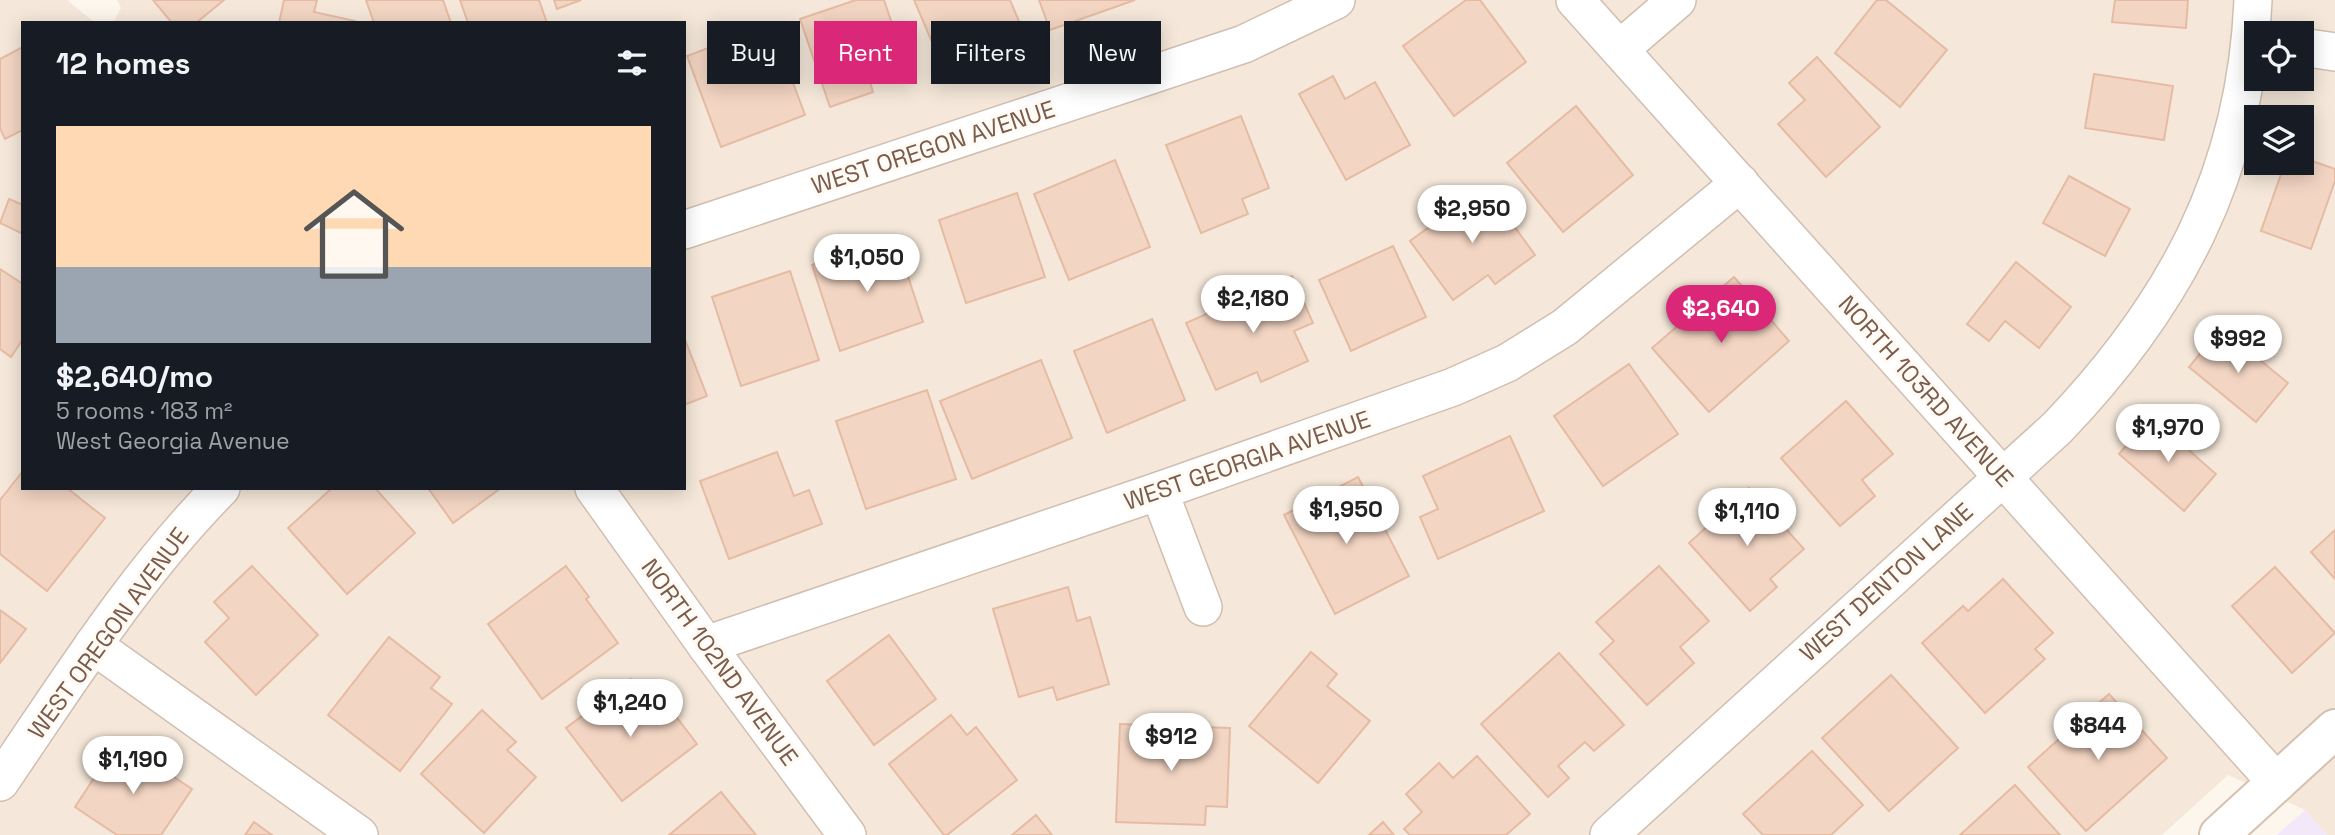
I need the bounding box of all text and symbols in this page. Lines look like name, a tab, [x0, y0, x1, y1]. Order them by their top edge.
chip: Buy	[707, 21, 800, 84]
chip: Rent	[814, 21, 917, 84]
chip: Filters	[931, 21, 1050, 84]
chip: New	[1064, 21, 1161, 84]
map controls	[2244, 21, 2314, 175]
button: locate	[2244, 21, 2314, 91]
text: 12 homes	[56, 44, 191, 83]
icon: filters	[613, 44, 651, 82]
street label: WEST OREGON AVENUE	[807, 93, 1059, 201]
button: layers	[2244, 105, 2314, 175]
icon: home	[291, 171, 417, 297]
pin: $2,950	[1415, 186, 1529, 245]
text: $2,950	[1433, 193, 1511, 223]
pin: $1,050	[810, 234, 924, 294]
text: $1,050	[830, 242, 904, 272]
pin: $2,180	[1196, 276, 1310, 335]
text: $2,180	[1217, 283, 1289, 313]
pin: $2,640	[1664, 286, 1778, 345]
street label: NORTH 103RD AVENUE	[1832, 289, 2020, 493]
text: $2,640	[1682, 293, 1760, 323]
pin: $992	[2197, 316, 2279, 375]
text: $992	[2210, 323, 2266, 353]
text: $2,640/mo	[56, 357, 213, 396]
text: 5 rooms · 183 m²	[56, 396, 232, 426]
street label: WEST GEORGIA AVENUE	[1120, 403, 1374, 517]
pin: $1,970	[2111, 405, 2225, 464]
text: $1,970	[2132, 412, 2204, 442]
text: West Georgia Avenue	[56, 426, 290, 456]
pin: $1,950	[1289, 486, 1403, 546]
pin: $1,110	[1690, 489, 1804, 548]
text: $1,950	[1309, 494, 1383, 524]
text: $1,110	[1714, 496, 1780, 526]
street label: WEST DENTON LANE	[1793, 496, 1979, 668]
street label: WEST OREGON AVENUE	[21, 521, 195, 745]
street label: NORTH 102ND AVENUE	[635, 553, 805, 771]
pin: $1,240	[573, 680, 687, 739]
text: $1,240	[593, 687, 667, 717]
pin: $844	[2057, 702, 2139, 762]
text: $844	[2070, 710, 2127, 740]
pin: $912	[1130, 714, 1212, 773]
text: $912	[1145, 721, 1197, 751]
pin: $1,190	[76, 736, 190, 796]
text: $1,190	[98, 744, 168, 774]

